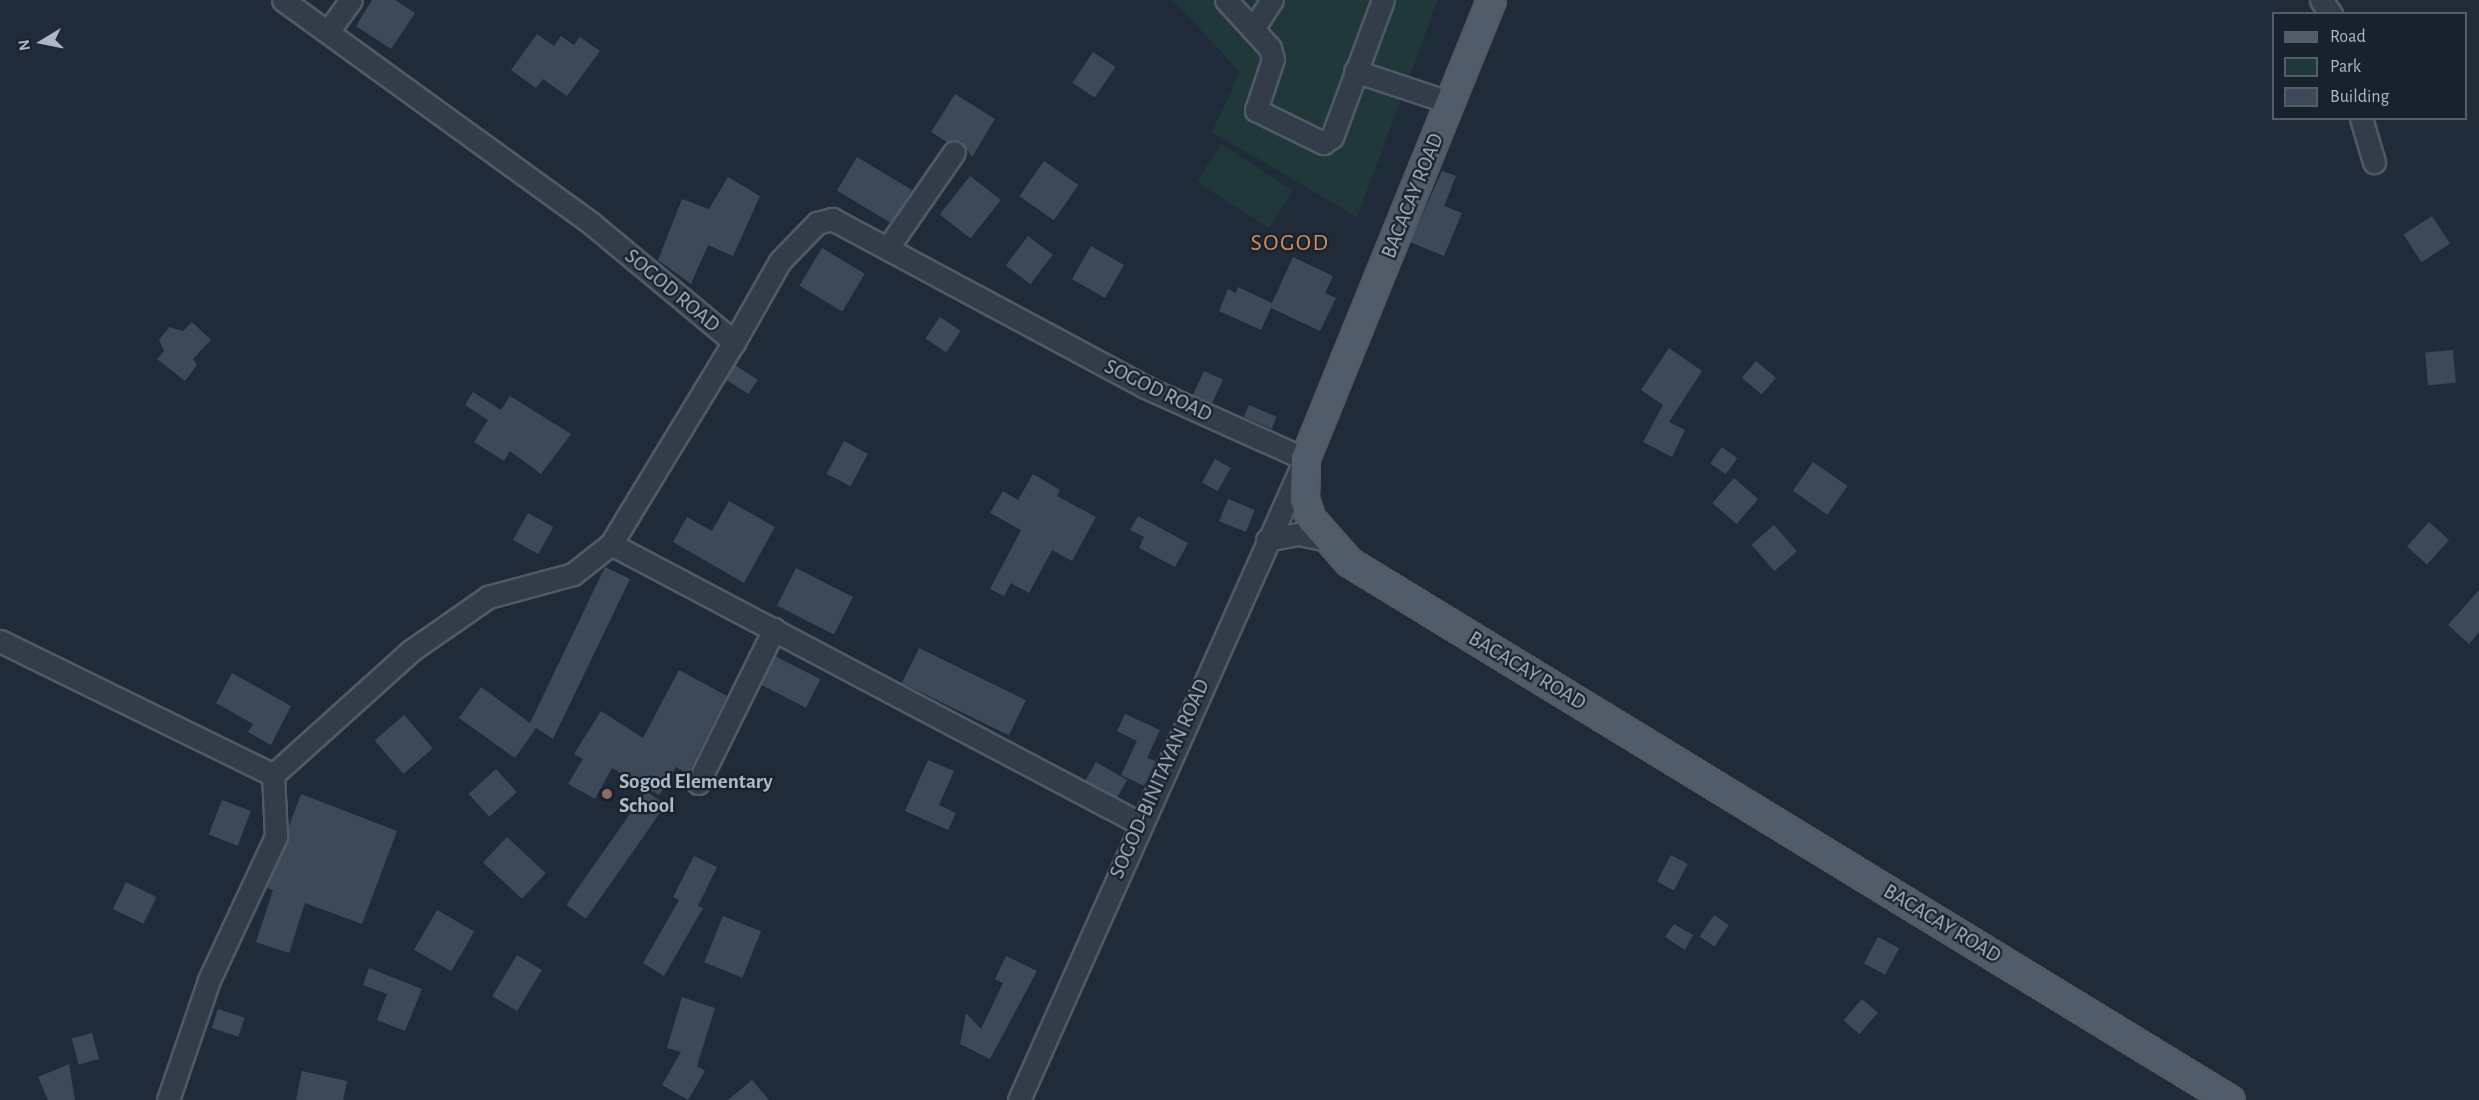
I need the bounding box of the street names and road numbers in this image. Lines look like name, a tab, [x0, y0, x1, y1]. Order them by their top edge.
street label: BACACAY ROAD	[1376, 130, 1450, 262]
street label: SOGOD ROAD	[619, 244, 725, 338]
street label: SOGOD ROAD	[1100, 354, 1216, 428]
street label: BACACAY ROAD	[1464, 626, 1590, 716]
street label: SOGOD-BINITAYAN ROAD	[1105, 675, 1215, 883]
street label: BACACAY ROAD	[1879, 879, 2005, 969]

